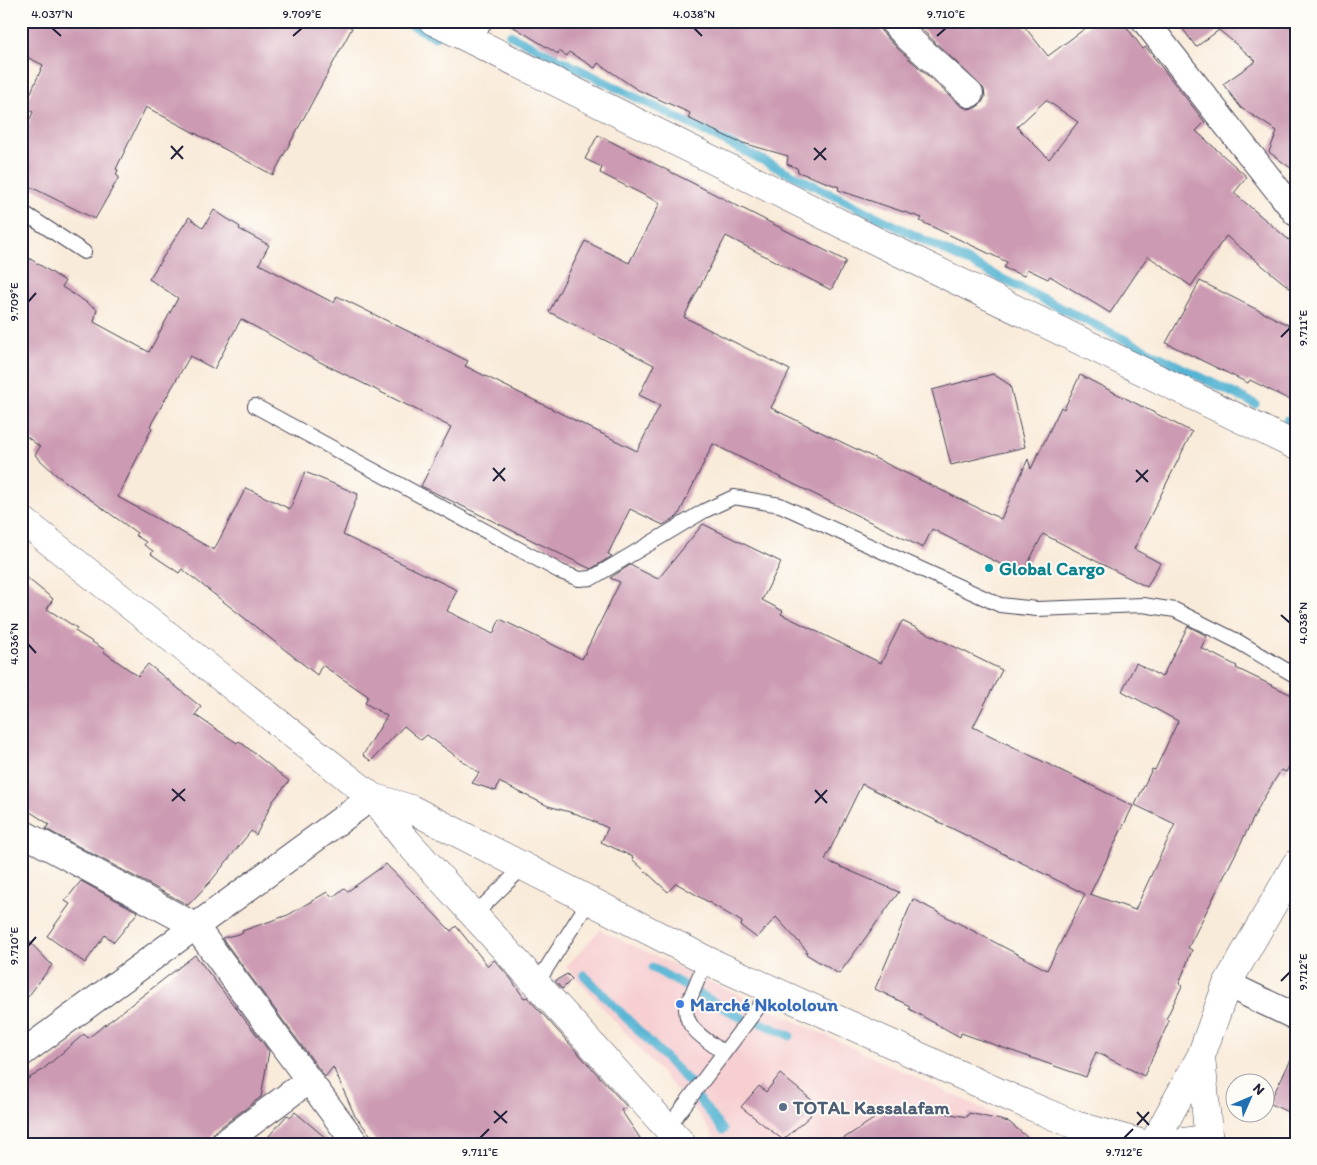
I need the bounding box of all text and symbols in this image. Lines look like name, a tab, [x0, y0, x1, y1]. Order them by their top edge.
text: 4.037°N	[31, 7, 73, 21]
text: 9.709°E	[282, 7, 322, 21]
text: 4.038°N	[673, 7, 715, 21]
text: 9.710°E	[927, 7, 966, 21]
text: 9.709°E	[7, 282, 21, 322]
text: 9.711°E	[1296, 309, 1310, 346]
place label: Global Cargo	[999, 557, 1105, 580]
marker: Global Cargo	[983, 562, 995, 574]
text: 4.038°N	[1296, 602, 1310, 644]
text: 4.036°N	[7, 623, 21, 665]
text: 9.710°E	[7, 926, 21, 965]
text: 9.712°E	[1296, 953, 1310, 991]
place label: Marché Nkololoun	[690, 993, 838, 1016]
marker: Marché Nkololoun	[674, 998, 686, 1010]
north arrow	[1224, 1072, 1274, 1122]
text: N	[1249, 1080, 1268, 1099]
place label: TOTAL Kassalafam	[792, 1096, 950, 1119]
marker: TOTAL Kassalafam	[777, 1101, 789, 1113]
text: 9.711°E	[462, 1145, 499, 1159]
text: 9.712°E	[1105, 1145, 1143, 1159]

